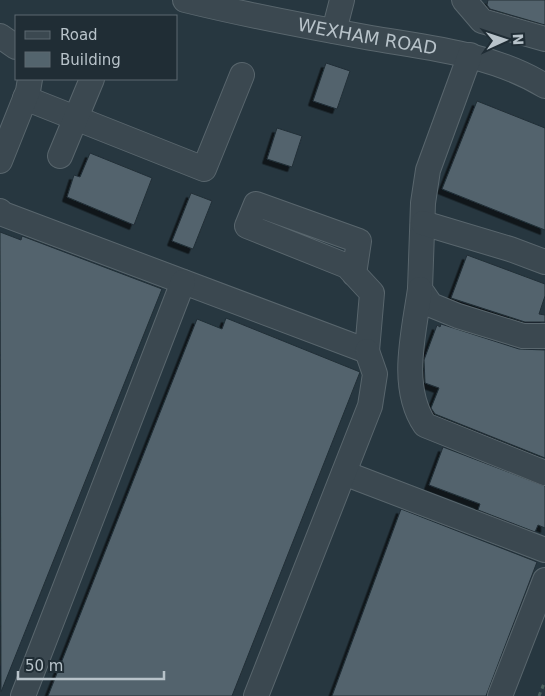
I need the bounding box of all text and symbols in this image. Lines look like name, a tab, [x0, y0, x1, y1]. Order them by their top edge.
street label: WEXHAM ROAD	[296, 14, 439, 59]
legend	[15, 15, 178, 80]
north arrow	[480, 15, 530, 65]
text: Road	[60, 26, 98, 44]
text: N	[510, 33, 526, 46]
text: Building	[60, 51, 121, 69]
scale bar	[18, 648, 164, 680]
text: 50 m	[25, 657, 63, 675]

